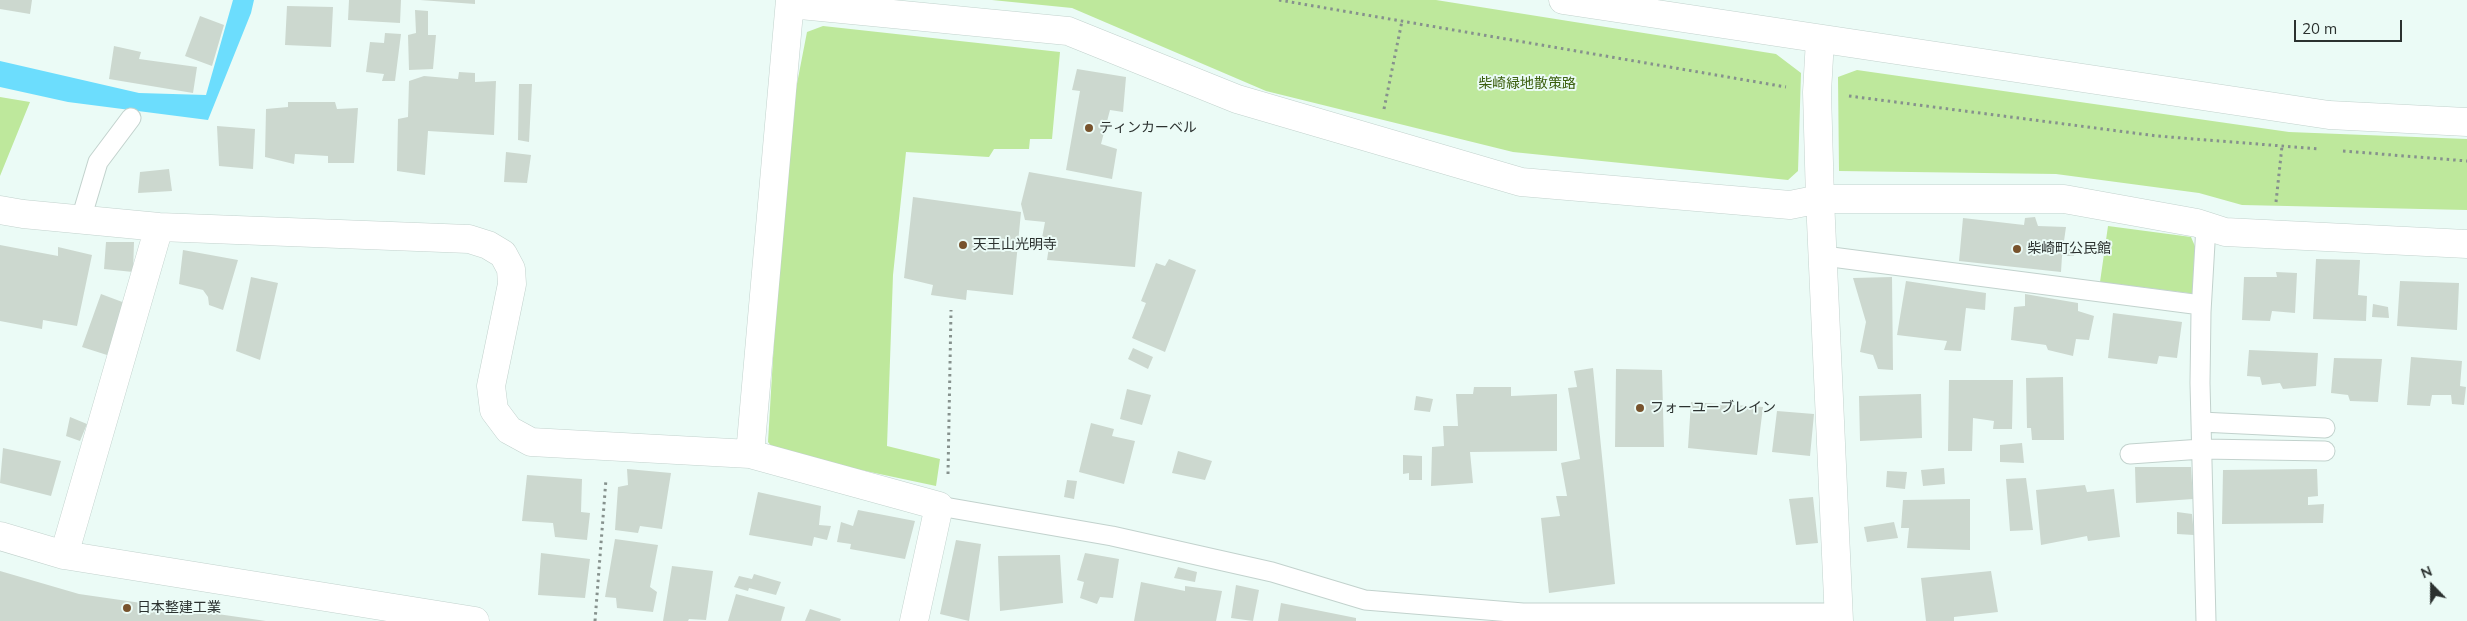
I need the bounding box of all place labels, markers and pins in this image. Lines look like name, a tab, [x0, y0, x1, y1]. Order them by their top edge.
place label: ティンカーベル	[1099, 120, 1197, 136]
marker: ティンカーベル	[1083, 122, 1095, 134]
place label: 天王山光明寺	[973, 237, 1057, 253]
marker: 天王山光明寺	[957, 239, 969, 251]
place label: 柴崎町公民館	[2027, 241, 2111, 257]
marker: 柴崎町公民館	[2011, 243, 2023, 255]
place label: フォーユーブレイン	[1650, 400, 1776, 416]
marker: フォーユーブレイン	[1634, 402, 1646, 414]
place label: 日本整建工業	[137, 600, 221, 616]
marker: 日本整建工業	[121, 602, 133, 614]

